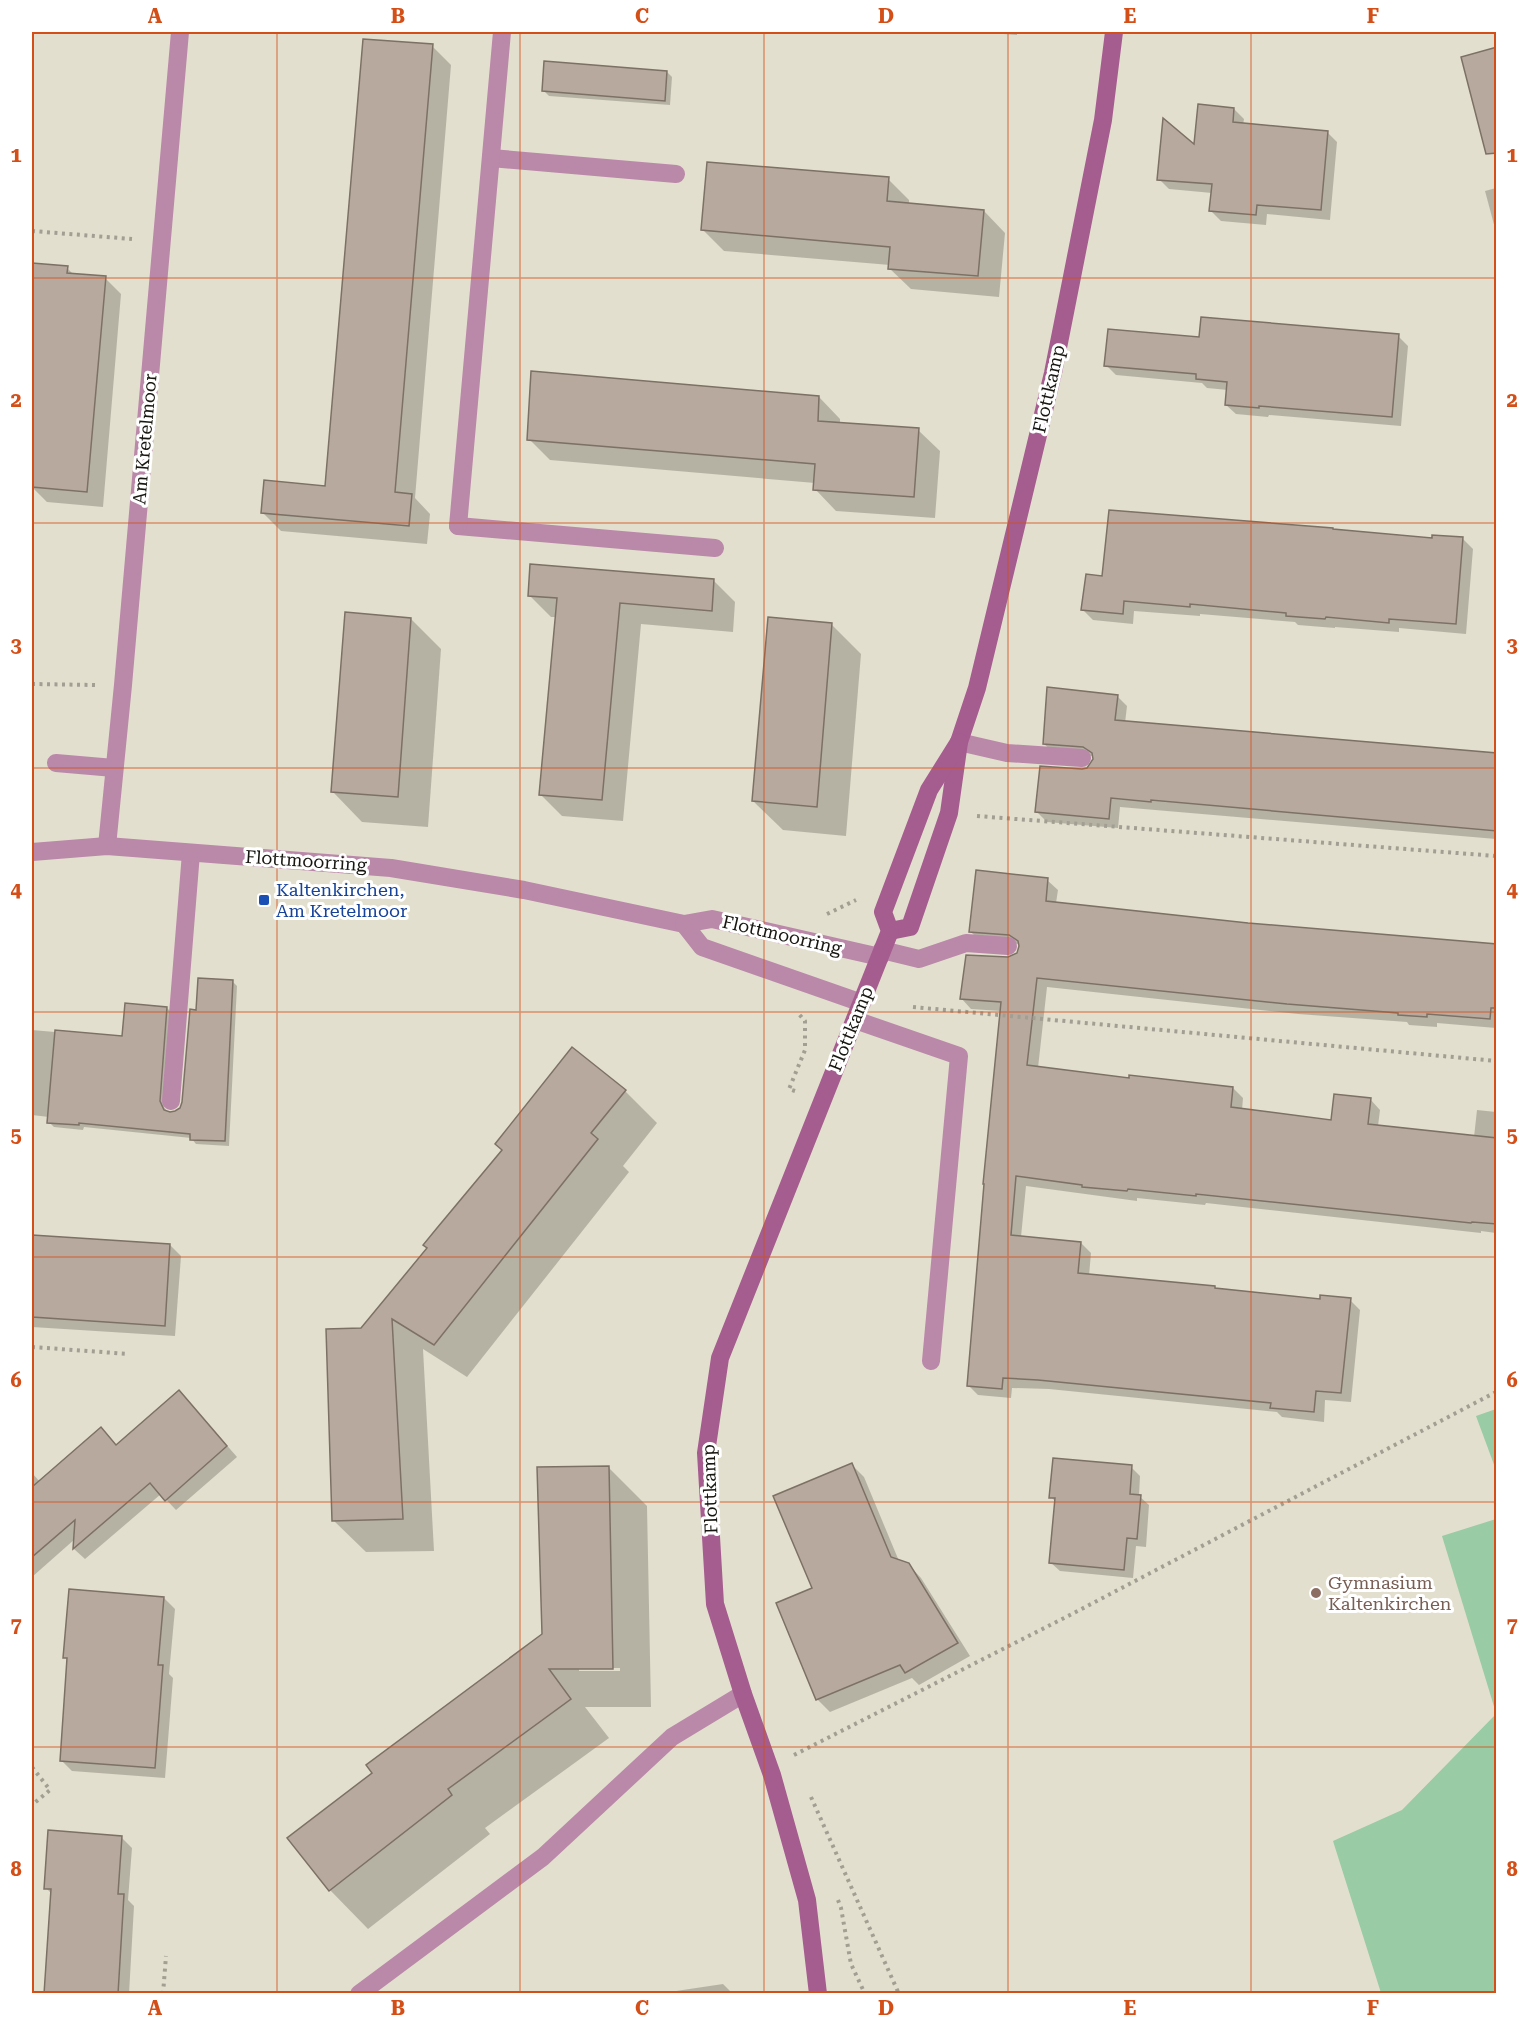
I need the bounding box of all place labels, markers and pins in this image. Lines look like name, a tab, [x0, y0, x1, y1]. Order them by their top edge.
place label: Kaltenkirchen, Am Kretelmoor	[276, 879, 407, 921]
marker: Kaltenkirchen, Am Kretelmoor	[257, 893, 271, 907]
place label: Gymnasium Kaltenkirchen	[1328, 1572, 1452, 1614]
marker: Gymnasium Kaltenkirchen	[1309, 1586, 1323, 1600]

